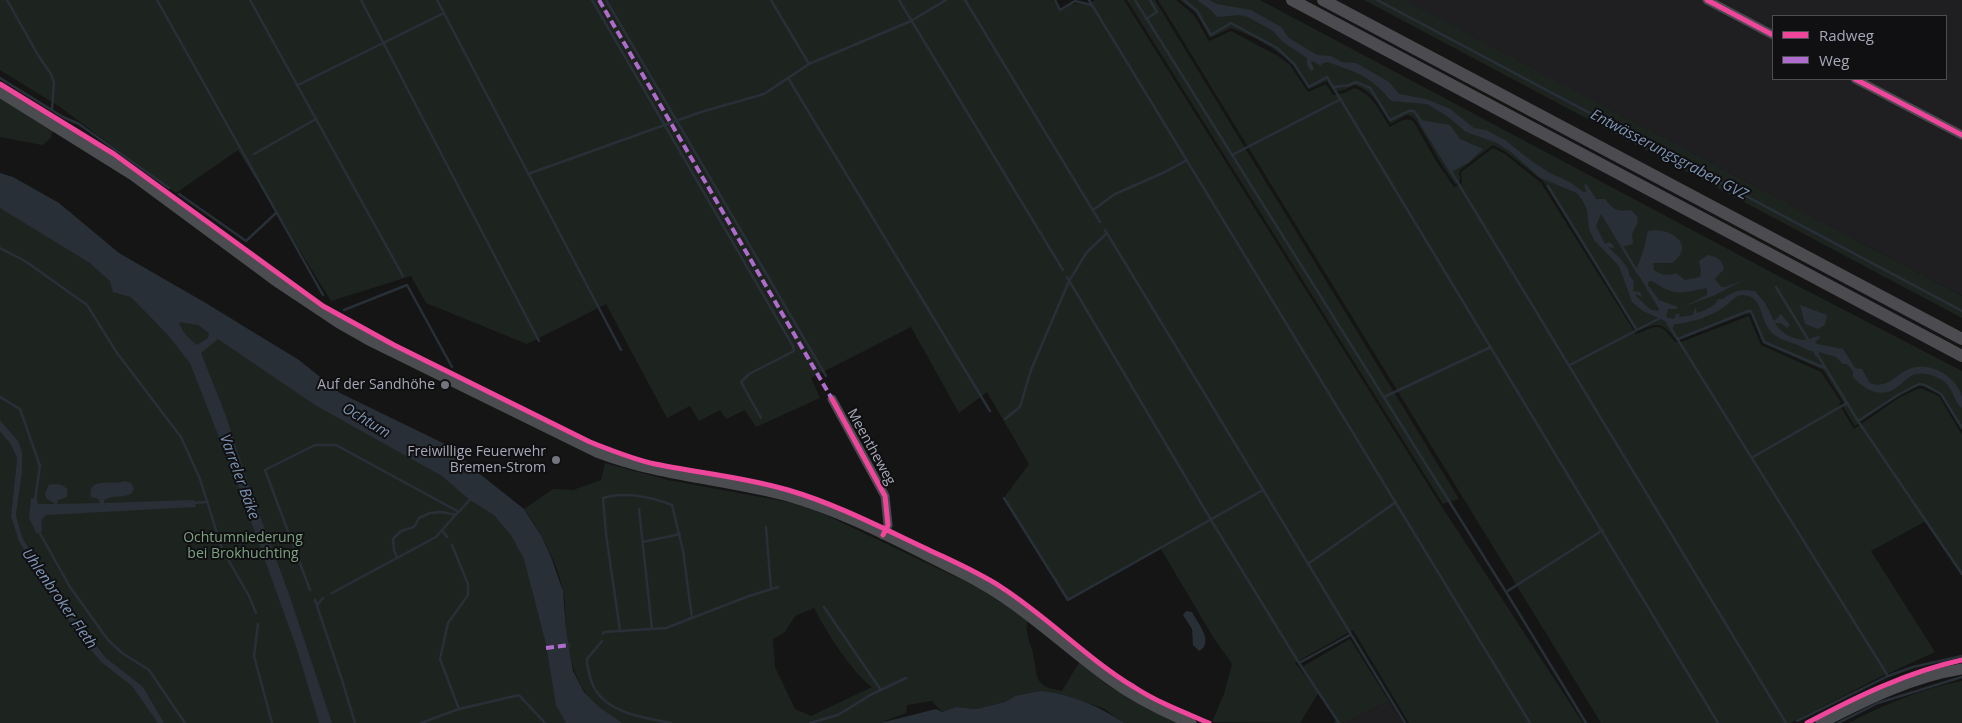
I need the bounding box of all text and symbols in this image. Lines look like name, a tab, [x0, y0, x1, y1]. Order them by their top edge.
legend	[1772, 15, 1947, 80]
text: Radweg	[1819, 25, 1874, 45]
text: Weg	[1819, 50, 1849, 70]
water label: Entwässerungsgraben GVZ	[1587, 106, 1751, 204]
place label: Auf der Sandhöhe	[317, 377, 435, 393]
marker: Auf der Sandhöhe	[439, 379, 451, 391]
water label: Ochtum	[339, 400, 393, 442]
street label: Meentheweg	[843, 406, 899, 488]
water label: Varreler Bäke	[215, 432, 263, 522]
place label: Freiwillige Feuerwehr Bremen-Strom	[407, 444, 546, 477]
marker: Freiwillige Feuerwehr Bremen-Strom	[550, 454, 562, 466]
park label: Ochtumniederung bei Brokhuchting	[183, 530, 303, 562]
water label: Uhlenbroker Fleth	[18, 545, 100, 653]

